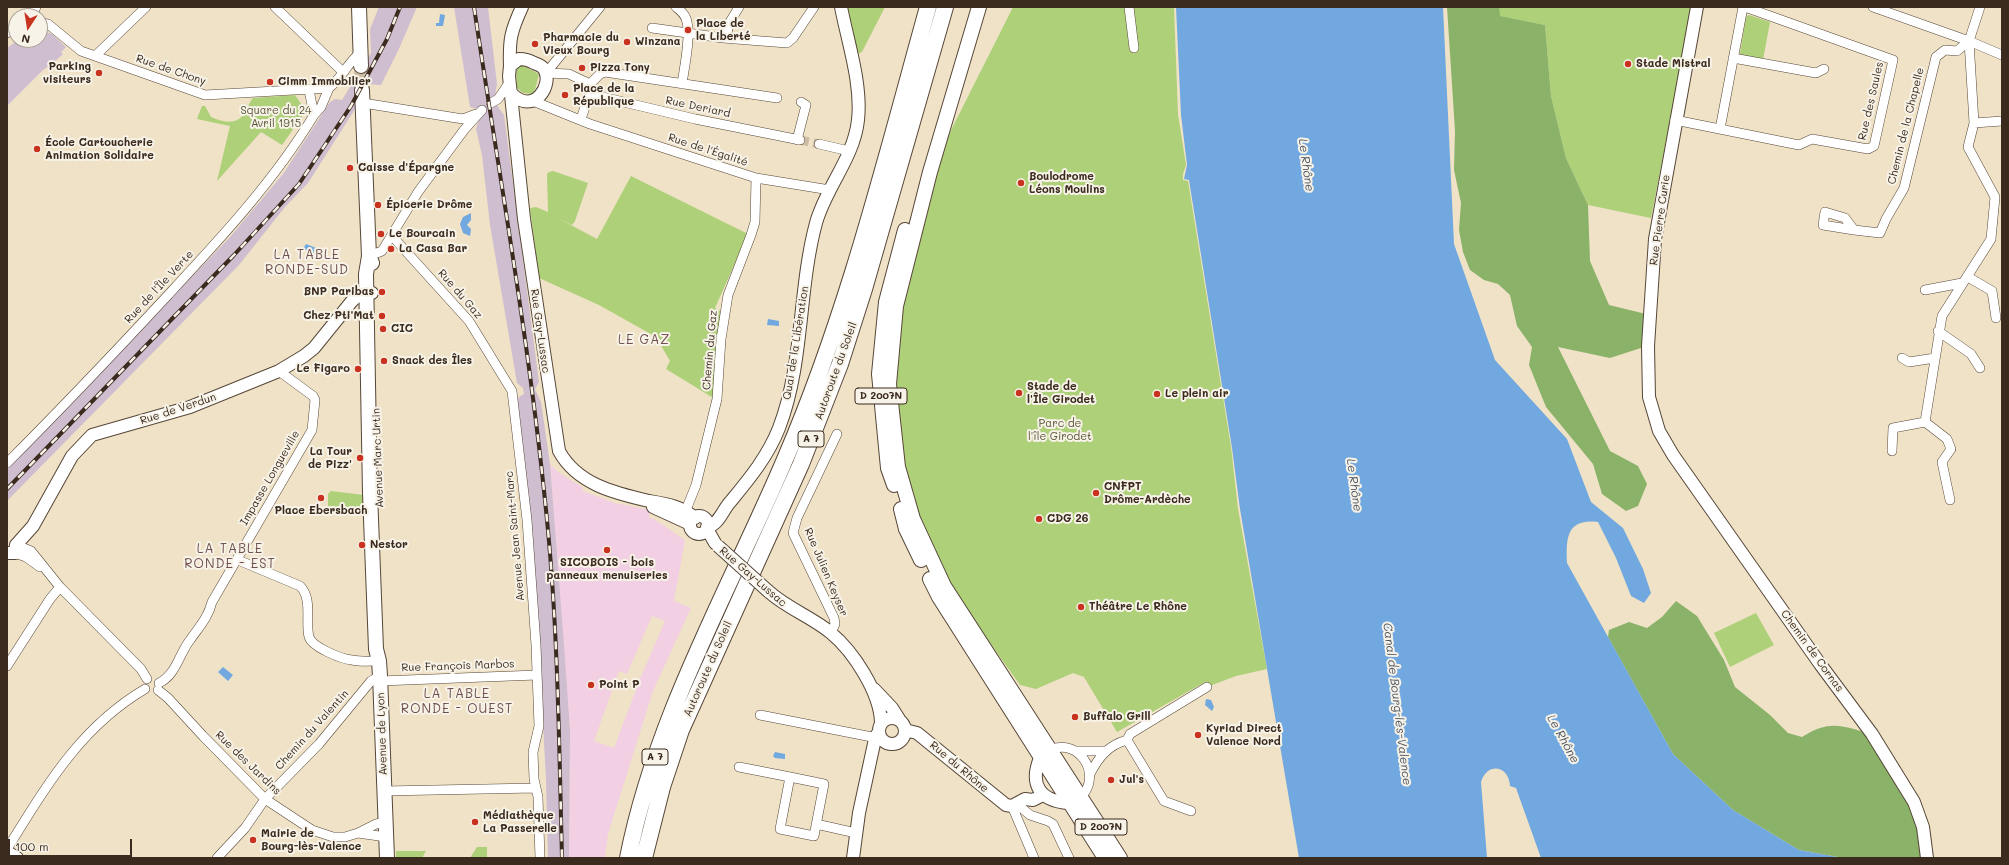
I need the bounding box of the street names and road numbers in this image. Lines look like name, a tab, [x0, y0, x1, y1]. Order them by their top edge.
street label: Rue de Chony	[134, 52, 208, 88]
street label: Rue des Saules	[1856, 61, 1886, 141]
street label: Chemin de la Chapelle	[1885, 66, 1927, 186]
street label: Rue Deriard	[664, 94, 732, 120]
street label: Rue de l'Égalité	[666, 131, 750, 169]
street label: Rue Pierre Curie	[1647, 174, 1673, 266]
street label: Rue de l'Île Verte	[122, 248, 196, 326]
street label: Rue du Gaz	[435, 267, 485, 321]
street label: Quai de la Libération	[780, 285, 812, 401]
street label: Rue Gay-Lussac	[528, 288, 552, 374]
street label: Chemin du Gaz	[700, 309, 720, 391]
street label: Autoroute du Soleil	[812, 320, 860, 422]
road number: D 2007N	[855, 388, 907, 404]
street label: Rue de Verdun	[138, 390, 218, 428]
street label: Avenue Marc Urtin	[370, 408, 386, 508]
street label: Impasse Longueville	[237, 428, 303, 528]
road number: A 7	[798, 431, 824, 447]
street label: Avenue Jean Saint-Marc	[503, 470, 527, 602]
street label: Rue Julien Keyser	[801, 526, 851, 618]
street label: Rue Gay-Lussac	[717, 544, 789, 610]
street label: Chemin de Cornas	[1778, 607, 1846, 695]
street label: Autoroute du Soleil	[681, 619, 735, 719]
street label: Rue François Marbos	[401, 657, 515, 675]
street label: Chemin du Valentin	[273, 687, 351, 773]
street label: Avenue de Lyon	[374, 692, 390, 776]
street label: Rue des Jardins	[212, 728, 284, 798]
street label: Rue du Rhône	[927, 739, 991, 795]
road number: A 7	[642, 749, 668, 765]
road number: D 2007N	[1075, 819, 1127, 835]

